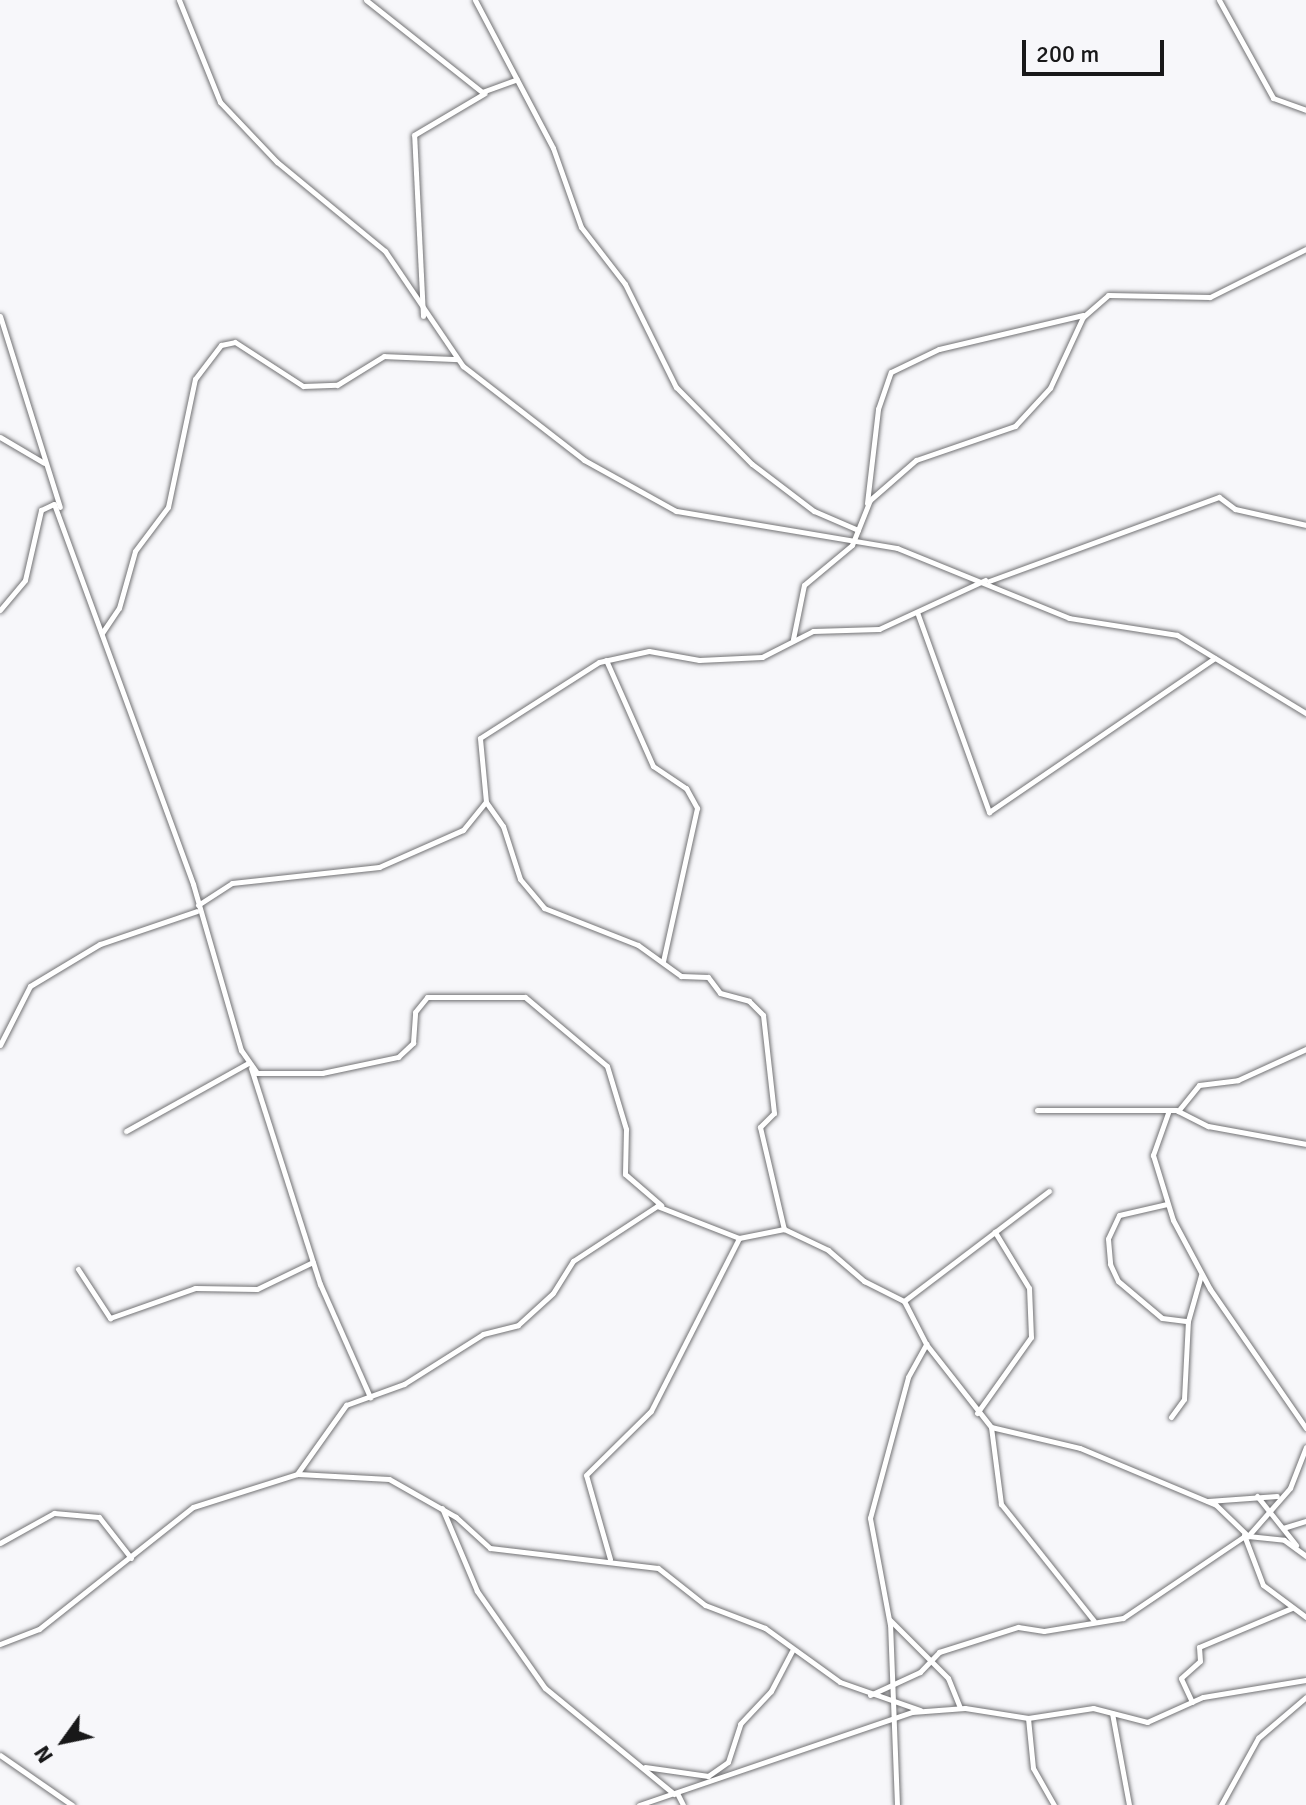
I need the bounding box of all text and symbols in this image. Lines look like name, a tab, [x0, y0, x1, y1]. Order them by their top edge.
scale bar	[1026, 24, 1168, 74]
text: 200 m	[1036, 39, 1099, 69]
north arrow	[24, 1701, 104, 1781]
text: N	[28, 1741, 59, 1768]

